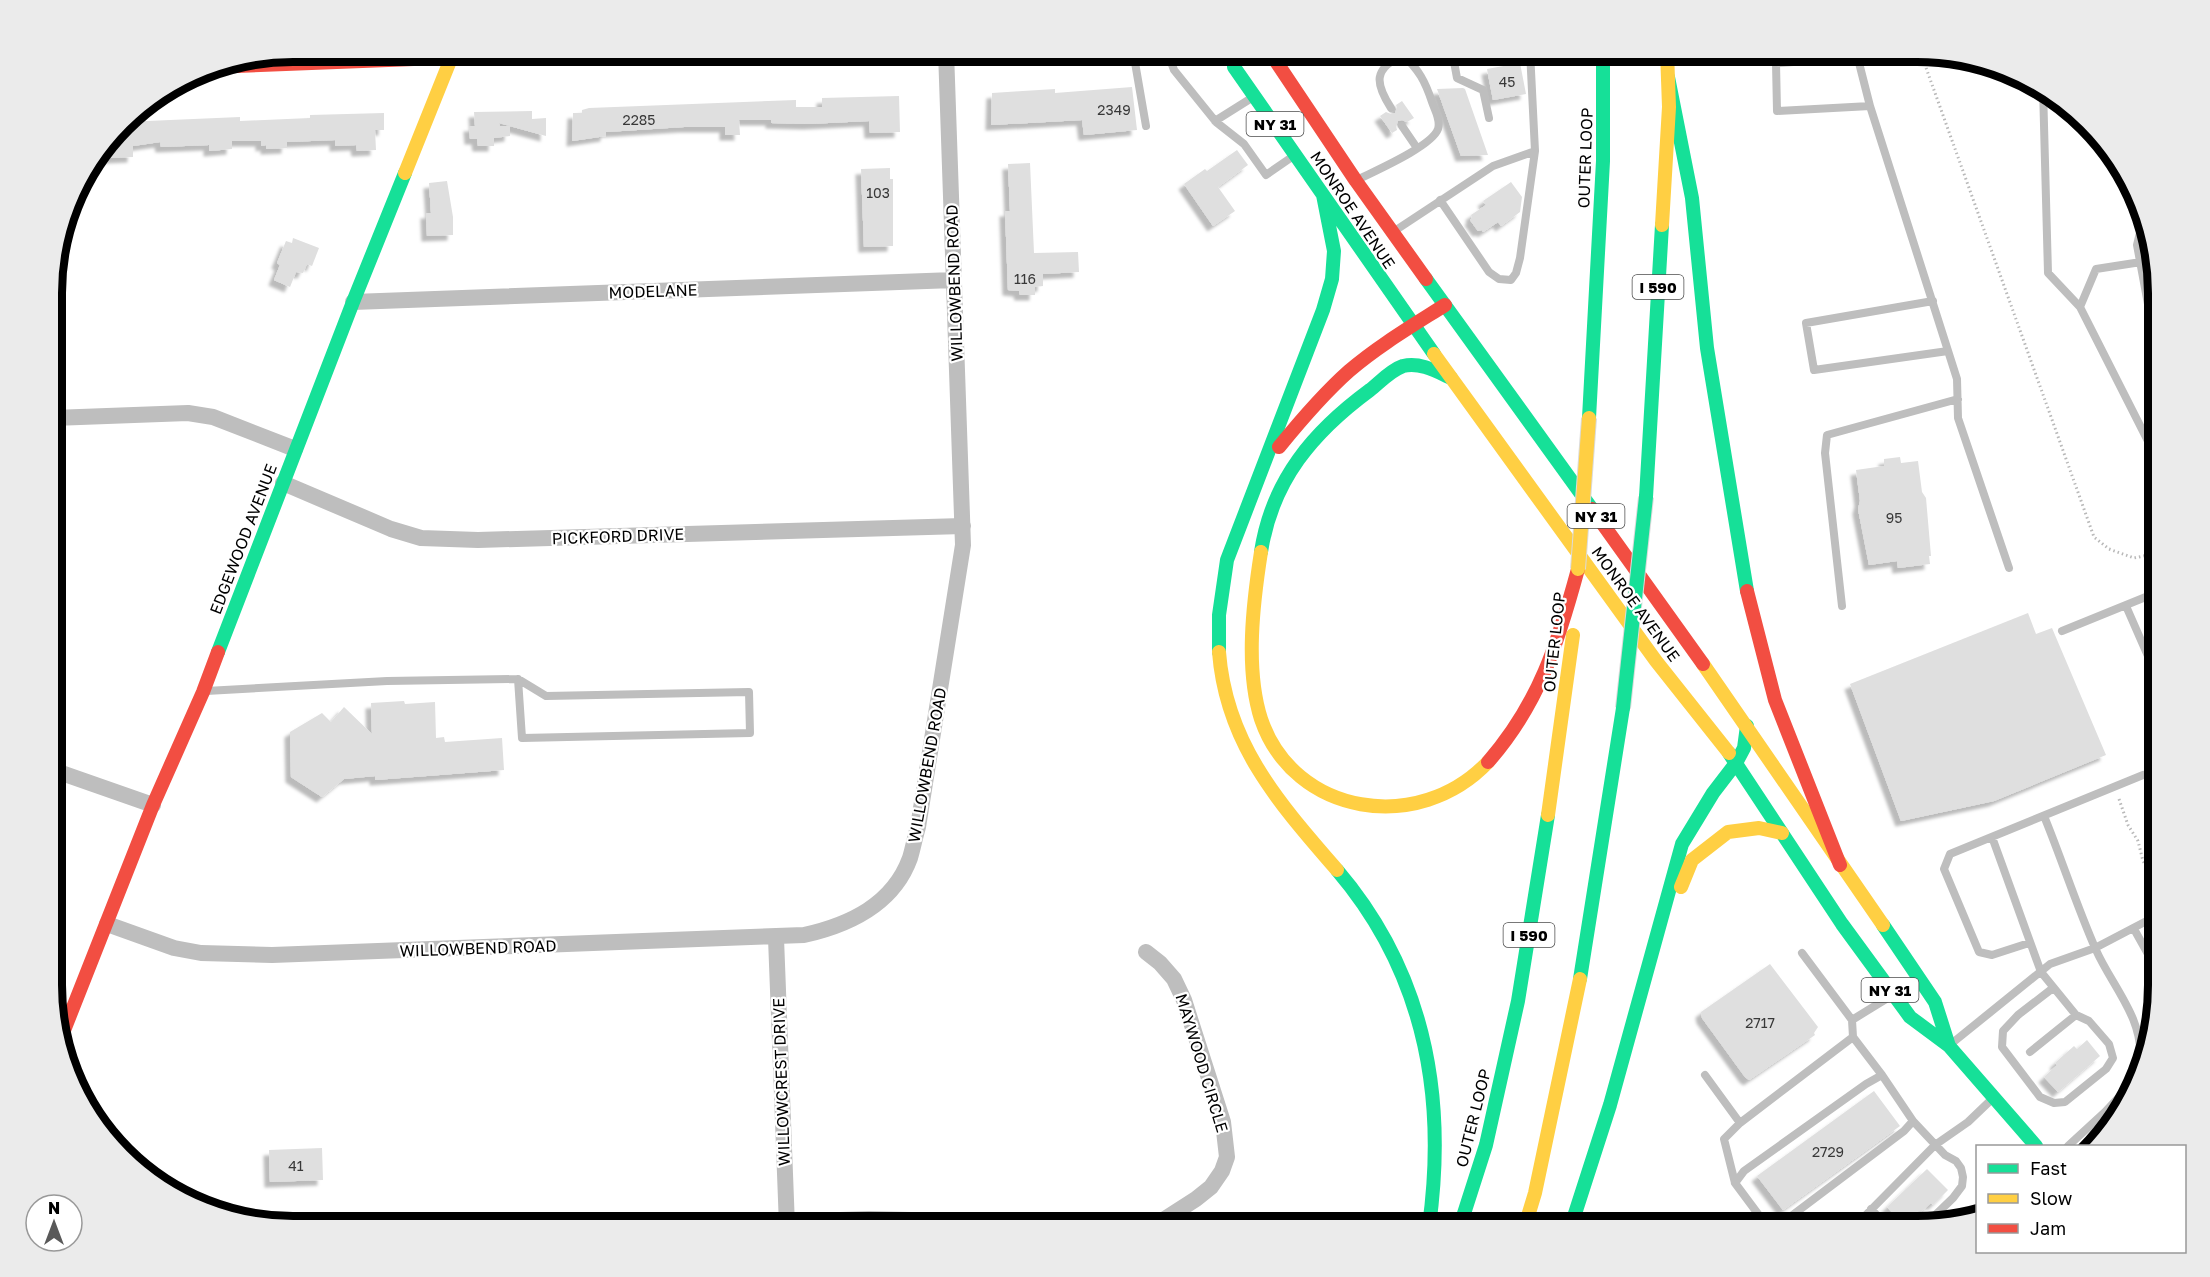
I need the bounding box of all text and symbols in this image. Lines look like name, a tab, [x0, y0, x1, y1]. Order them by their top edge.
house number: 45	[1499, 73, 1515, 90]
house number: 2349	[1097, 101, 1131, 118]
street label: OUTER LOOP	[1573, 107, 1597, 209]
house number: 2285	[623, 111, 655, 128]
road number: NY 31	[1246, 112, 1304, 136]
street label: MONROE AVENUE	[1306, 147, 1400, 273]
house number: 103	[866, 184, 890, 201]
street label: WILLOWBEND ROAD	[941, 204, 967, 362]
house number: 116	[1014, 270, 1036, 287]
road number: I 590	[1632, 275, 1684, 299]
street label: MODELANE	[608, 279, 698, 303]
street label: EDGEWOOD AVENUE	[205, 461, 281, 617]
road number: NY 31	[1568, 504, 1624, 528]
house number: 95	[1886, 509, 1902, 526]
street label: PICKFORD DRIVE	[552, 524, 684, 548]
street label: MONROE AVENUE	[1587, 542, 1685, 666]
street label: OUTER LOOP	[1539, 591, 1569, 693]
street label: WILLOWBEND ROAD	[904, 686, 950, 844]
road number: I 590	[1504, 923, 1555, 947]
street label: WILLOWBEND ROAD	[399, 935, 557, 961]
road number: NY 31	[1862, 978, 1918, 1002]
street label: MAYWOOD CIRCLE	[1171, 991, 1233, 1135]
street label: WILLOWCREST DRIVE	[768, 998, 794, 1166]
house number: 2717	[1745, 1014, 1775, 1031]
street label: OUTER LOOP	[1451, 1067, 1495, 1169]
house number: 2729	[1812, 1143, 1844, 1160]
legend	[1976, 1145, 2186, 1253]
house number: 41	[288, 1157, 304, 1174]
text: Fast	[2030, 1157, 2067, 1179]
text: Slow	[2030, 1187, 2073, 1209]
north arrow	[24, 1193, 84, 1253]
text: N	[48, 1198, 60, 1218]
text: Jam	[2030, 1217, 2066, 1239]

